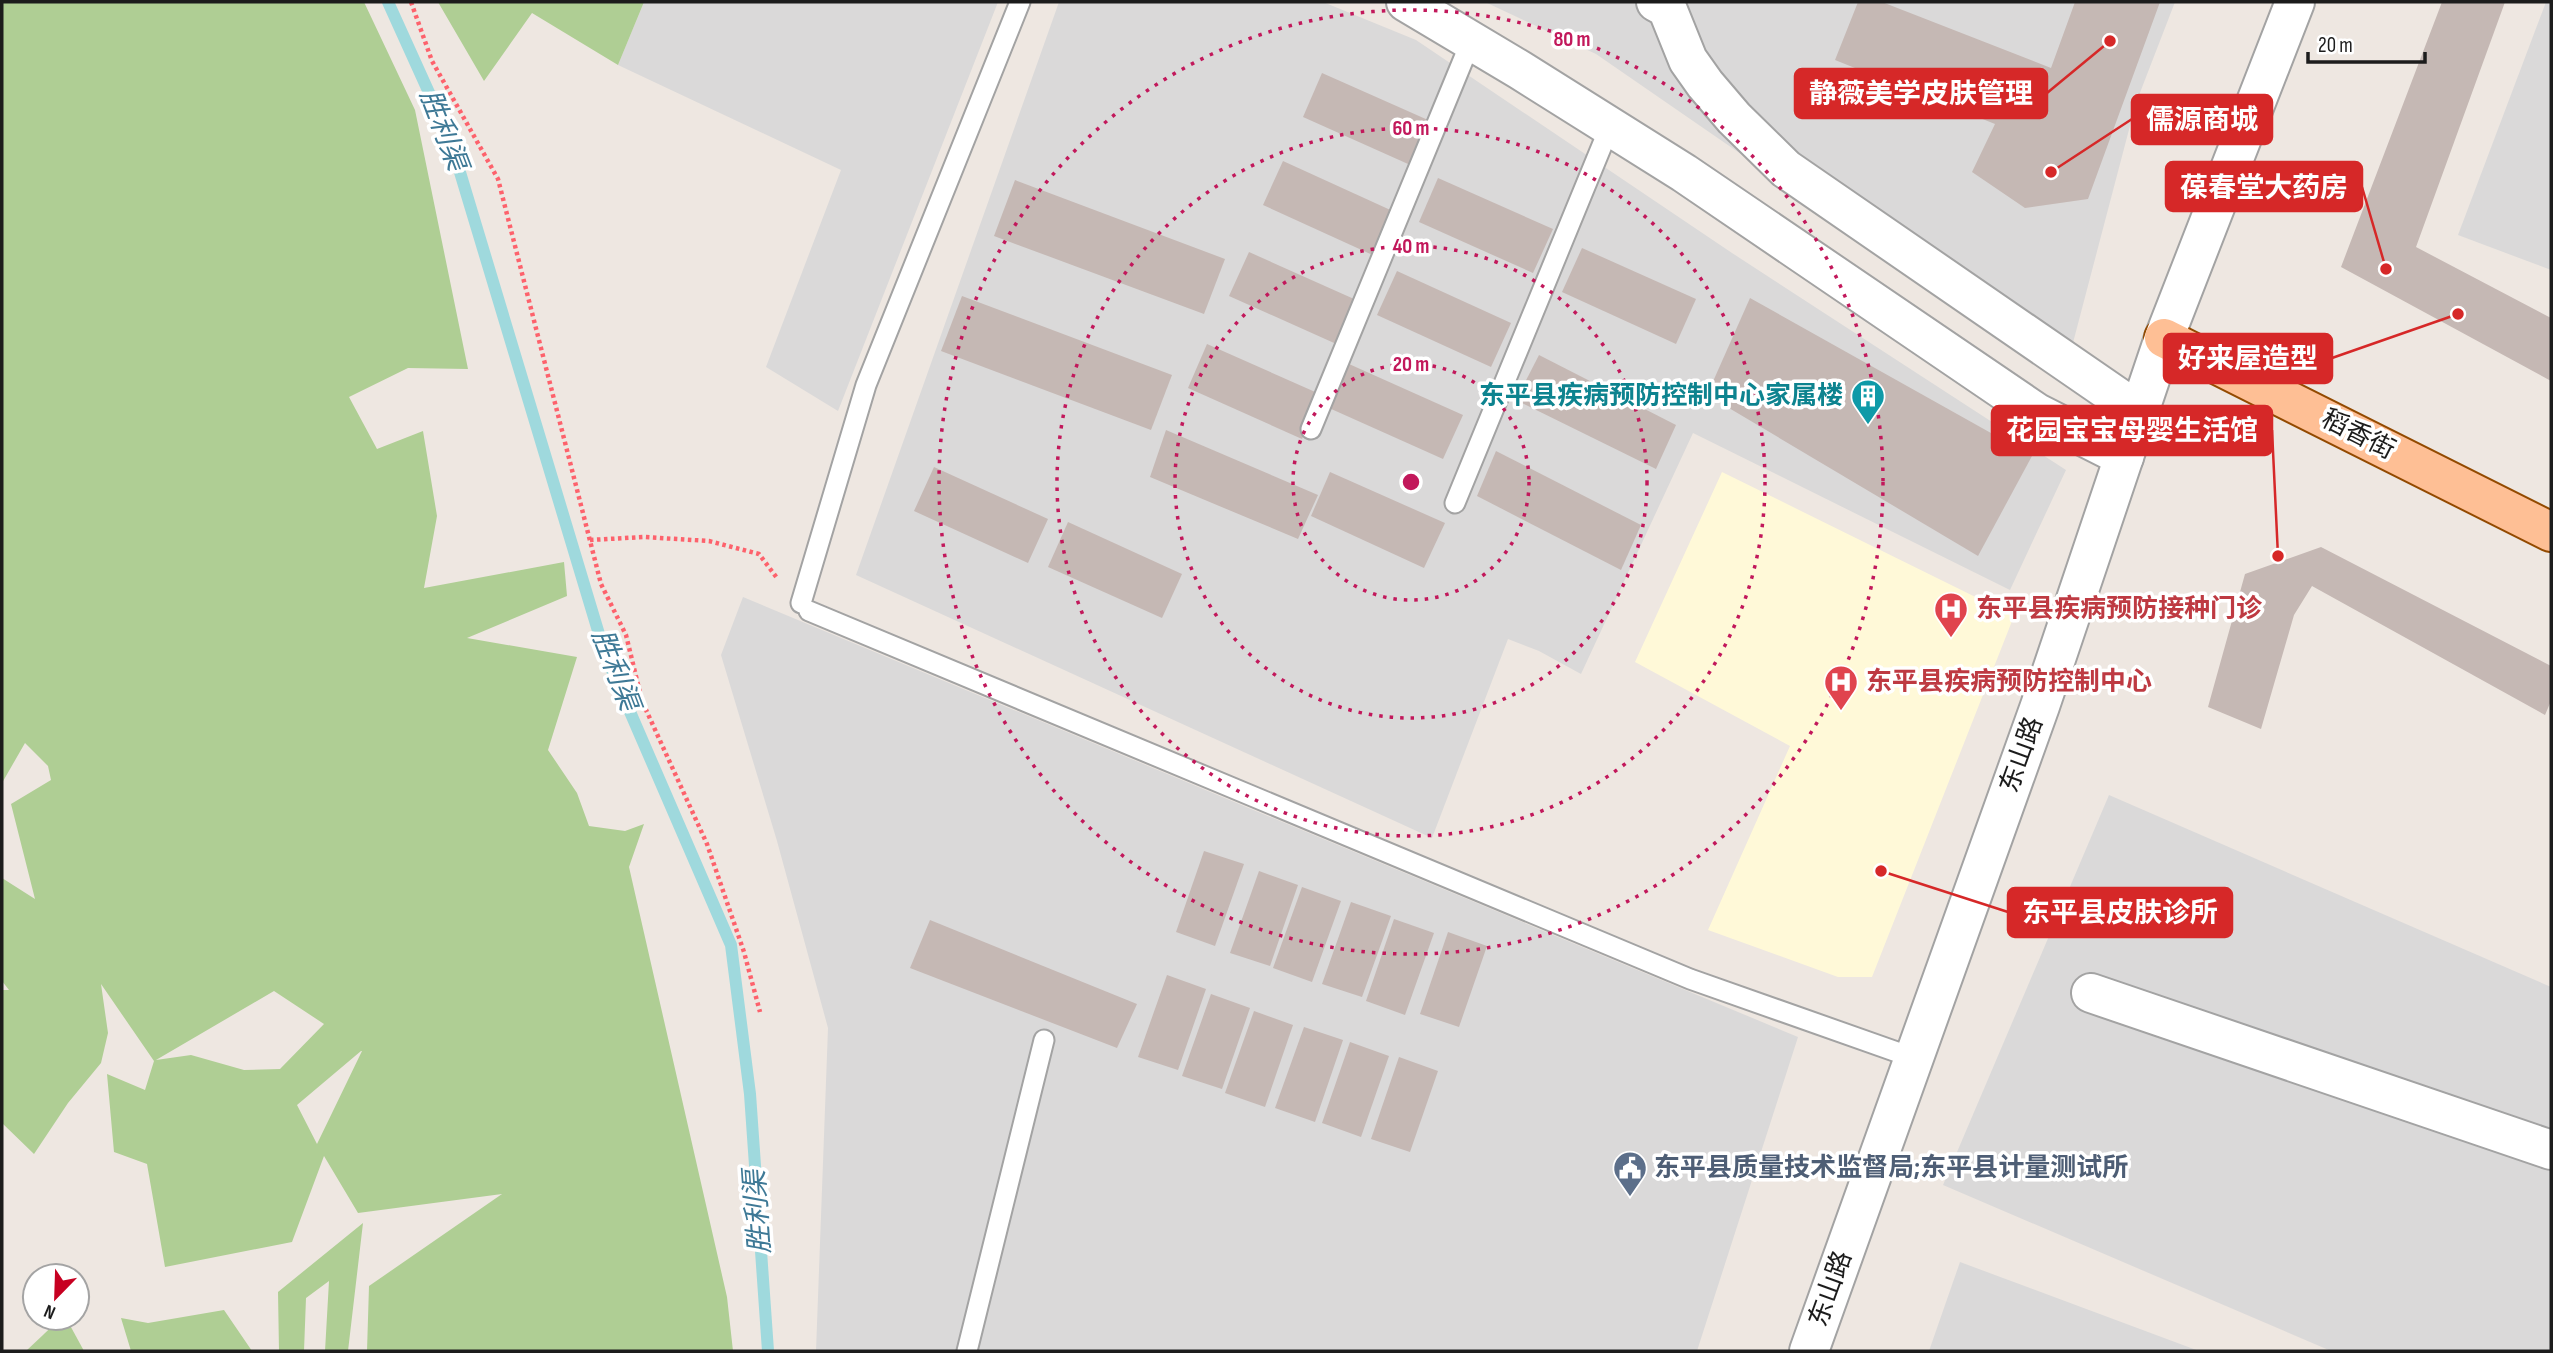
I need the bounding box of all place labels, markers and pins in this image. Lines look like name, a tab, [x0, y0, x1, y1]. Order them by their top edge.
callout: 静薇美学皮肤管理	[1795, 69, 2047, 118]
callout: 儒源商城	[2132, 95, 2272, 144]
callout: 葆春堂大药房	[2166, 162, 2362, 211]
callout: 好来屋造型	[2164, 334, 2332, 383]
building icon: 东平县疾病预防控制中心家属楼	[1849, 377, 1887, 426]
place label: 东平县疾病预防控制中心家属楼	[1479, 381, 1843, 412]
callout: 花园宝宝母婴生活馆	[1992, 406, 2272, 455]
centre of rings	[1399, 470, 1423, 494]
hospital icon: 东平县疾病预防接种门诊	[1932, 590, 1970, 639]
place label: 东平县疾病预防接种门诊	[1976, 594, 2263, 625]
hospital icon: 东平县疾病预防控制中心	[1822, 663, 1860, 712]
place label: 东平县疾病预防控制中心	[1866, 667, 2152, 698]
callout: 东平县皮肤诊所	[2008, 888, 2232, 937]
public building icon: 东平县质量技术监督局;东平县计量测试所	[1611, 1149, 1649, 1198]
place label: 东平县质量技术监督局;东平县计量测试所	[1654, 1153, 2128, 1184]

